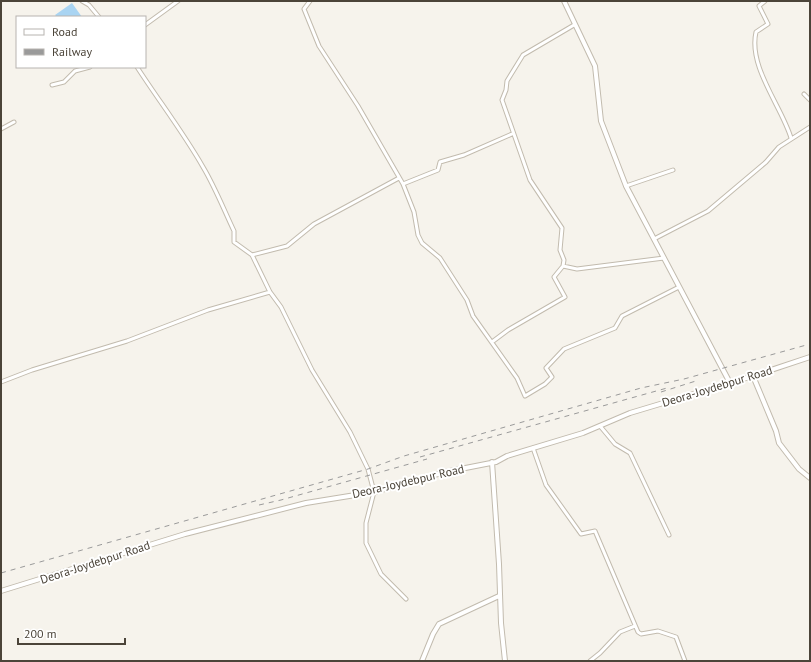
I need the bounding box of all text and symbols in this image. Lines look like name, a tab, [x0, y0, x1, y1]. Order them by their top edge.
legend	[16, 16, 146, 68]
text: Road	[52, 24, 77, 39]
text: Railway	[52, 44, 92, 59]
street label: Deora-Joydebpur Road	[660, 362, 774, 410]
street label: Deora-Joydebpur Road	[350, 461, 466, 501]
street label: Deora-Joydebpur Road	[38, 537, 152, 587]
scale bar	[18, 620, 125, 646]
text: 200 m	[24, 626, 57, 641]

